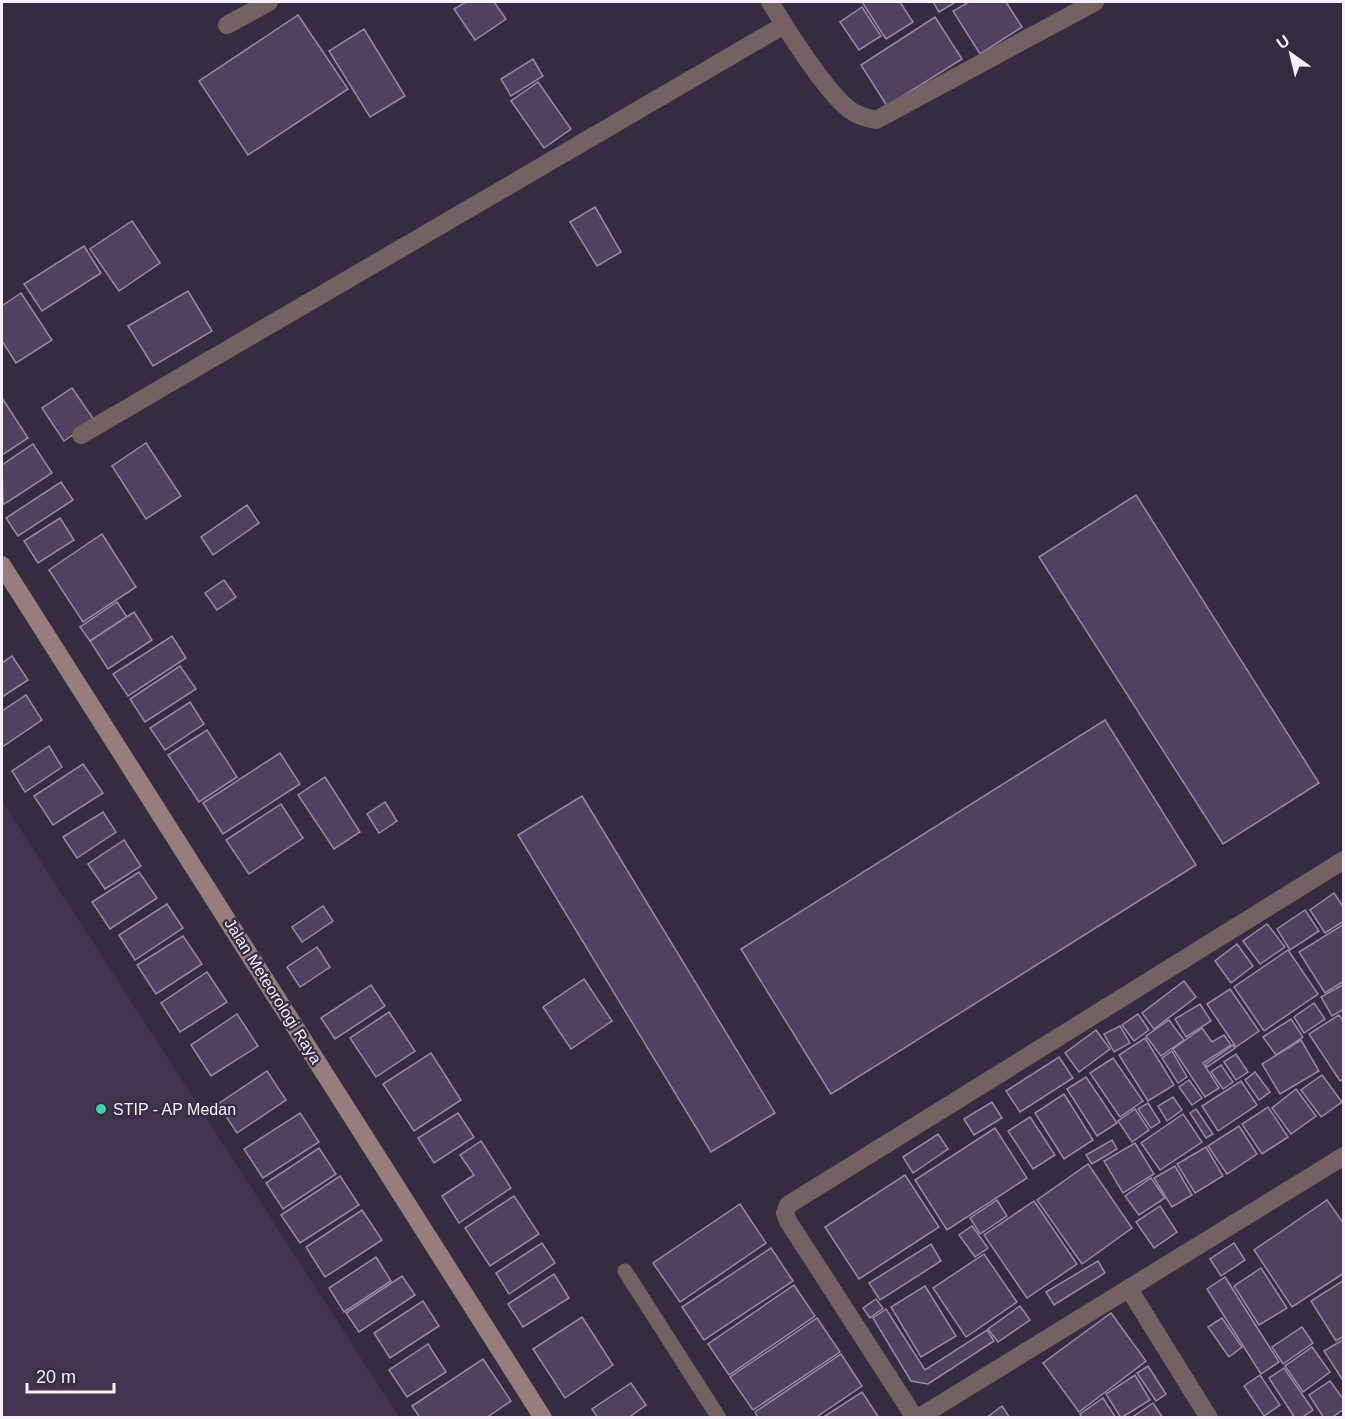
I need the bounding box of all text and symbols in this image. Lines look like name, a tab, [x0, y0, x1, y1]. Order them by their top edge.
north arrow	[1261, 24, 1321, 84]
text: U	[1273, 32, 1292, 52]
street label: Jalan Meteorologi Raya	[221, 915, 325, 1067]
place label: STIP - AP Medan	[113, 1101, 236, 1118]
marker: STIP - AP Medan	[94, 1102, 108, 1116]
scale bar	[27, 1356, 114, 1394]
text: 20 m	[36, 1367, 76, 1387]

